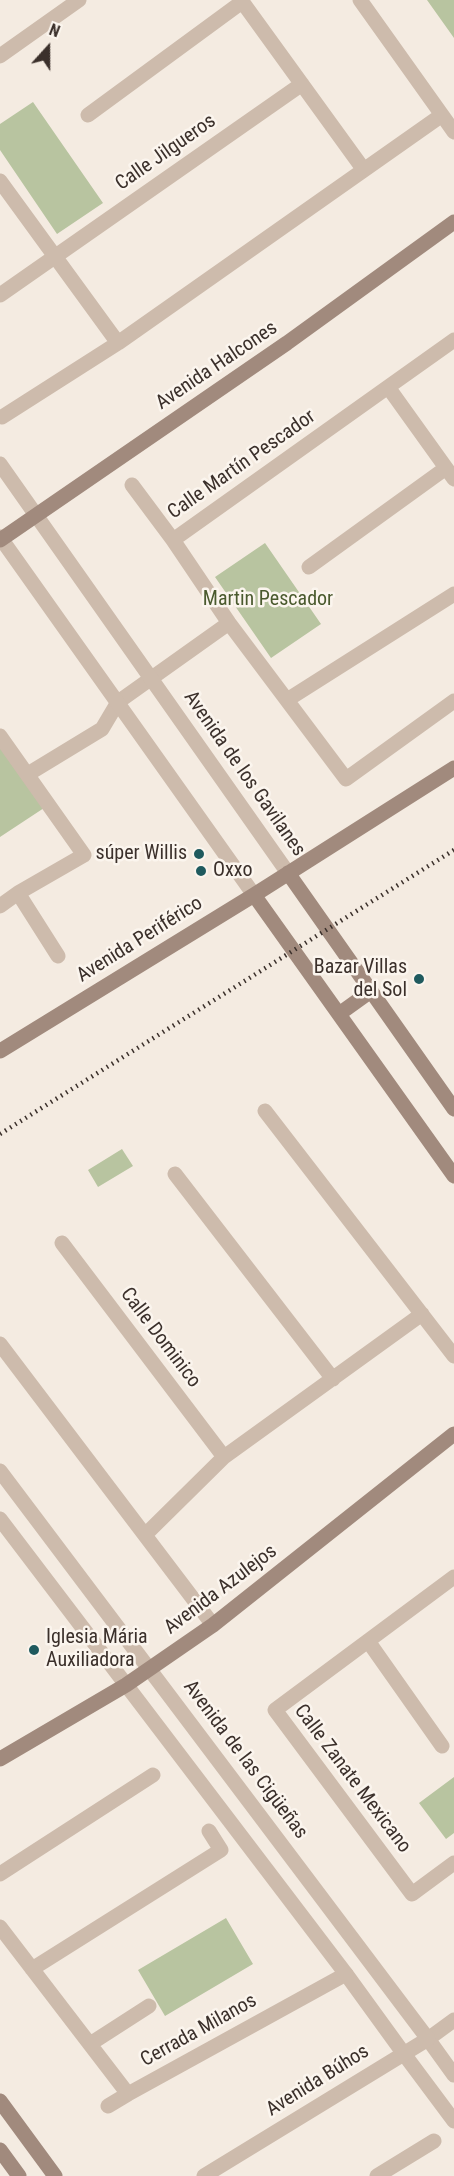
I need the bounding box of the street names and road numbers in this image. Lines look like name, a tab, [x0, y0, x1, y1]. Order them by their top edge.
street label: Calle Jilgueros	[111, 110, 221, 196]
street label: Avenida Halcones	[152, 317, 282, 415]
street label: Calle Martín Pescador	[164, 405, 320, 525]
street label: Avenida de los Gavilanes	[178, 687, 310, 861]
street label: Avenida Periférico	[73, 892, 207, 988]
street label: Calle Dominico	[115, 1283, 205, 1393]
street label: Avenida Azulejos	[160, 1540, 282, 1640]
street label: Avenida de las Cigüeñas	[178, 1676, 312, 1844]
street label: Calle Zanate Mexicano	[288, 1700, 416, 1858]
street label: Cerrada Milanos	[137, 1989, 261, 2073]
street label: Avenida Búhos	[262, 2040, 374, 2122]

